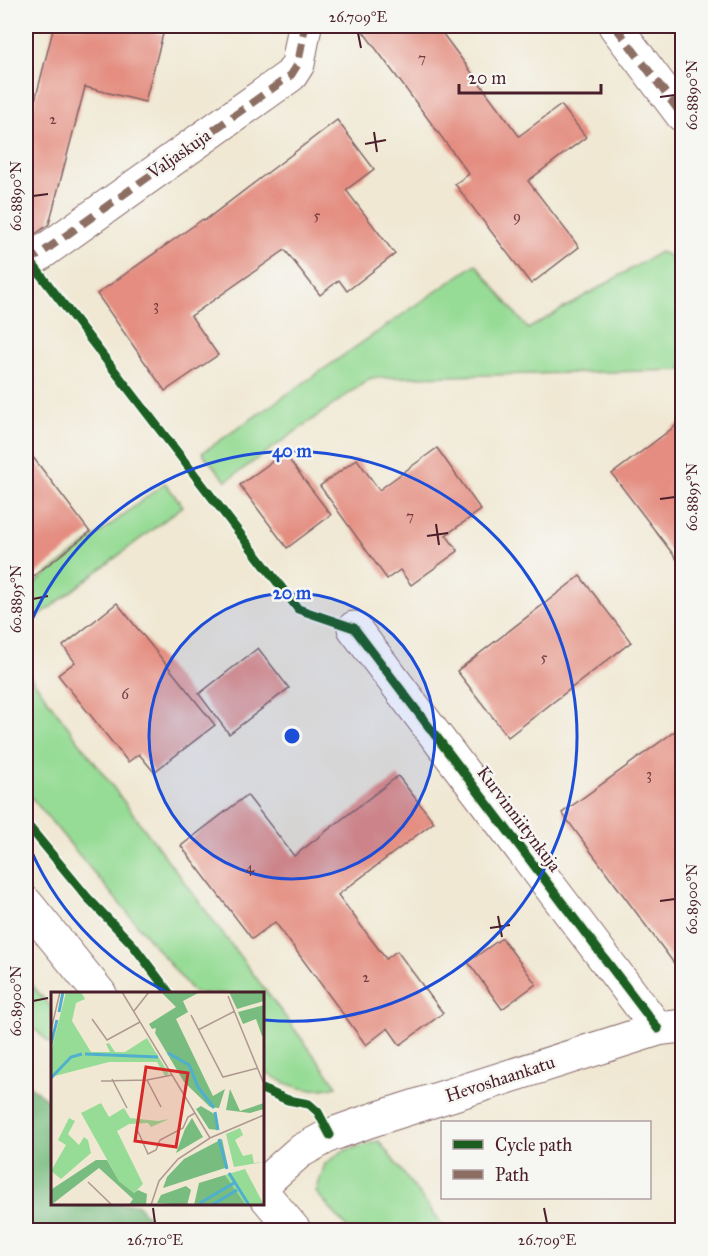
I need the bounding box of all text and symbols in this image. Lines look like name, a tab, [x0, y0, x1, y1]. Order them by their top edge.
text: 26.709°E	[329, 8, 387, 26]
house number: 7	[418, 49, 426, 67]
scale bar	[459, 57, 602, 95]
text: 60.8890°N	[683, 60, 701, 130]
text: 20 m	[468, 67, 506, 89]
house number: 2	[49, 110, 57, 128]
street label: Valjaskuja	[142, 124, 215, 184]
text: 60.8890°N	[7, 161, 25, 231]
house number: 5	[314, 206, 321, 224]
house number: 9	[513, 207, 521, 225]
house number: 3	[153, 296, 159, 314]
text: 40 m	[272, 440, 313, 463]
text: 60.8895°N	[683, 462, 701, 531]
house number: 7	[406, 507, 414, 525]
text: 60.8895°N	[7, 564, 25, 633]
text: 20 m	[273, 582, 312, 604]
house number: 5	[541, 648, 548, 666]
house number: 6	[121, 685, 130, 703]
centre of rings	[282, 726, 302, 746]
street label: Kurvinniitynkuja	[472, 762, 566, 876]
house number: 3	[646, 765, 652, 783]
house number: 4	[246, 858, 255, 876]
text: 60.8900°N	[683, 863, 701, 935]
text: 60.8900°N	[7, 965, 25, 1037]
house number: 2	[362, 968, 370, 986]
inset map	[51, 992, 264, 1205]
street label: Hevoshaankatu	[442, 1051, 558, 1107]
legend	[441, 1121, 651, 1199]
text: Cycle path	[495, 1134, 572, 1156]
text: Path	[495, 1164, 529, 1186]
text: 26.710°E	[127, 1231, 183, 1249]
text: 26.709°E	[518, 1231, 576, 1249]

